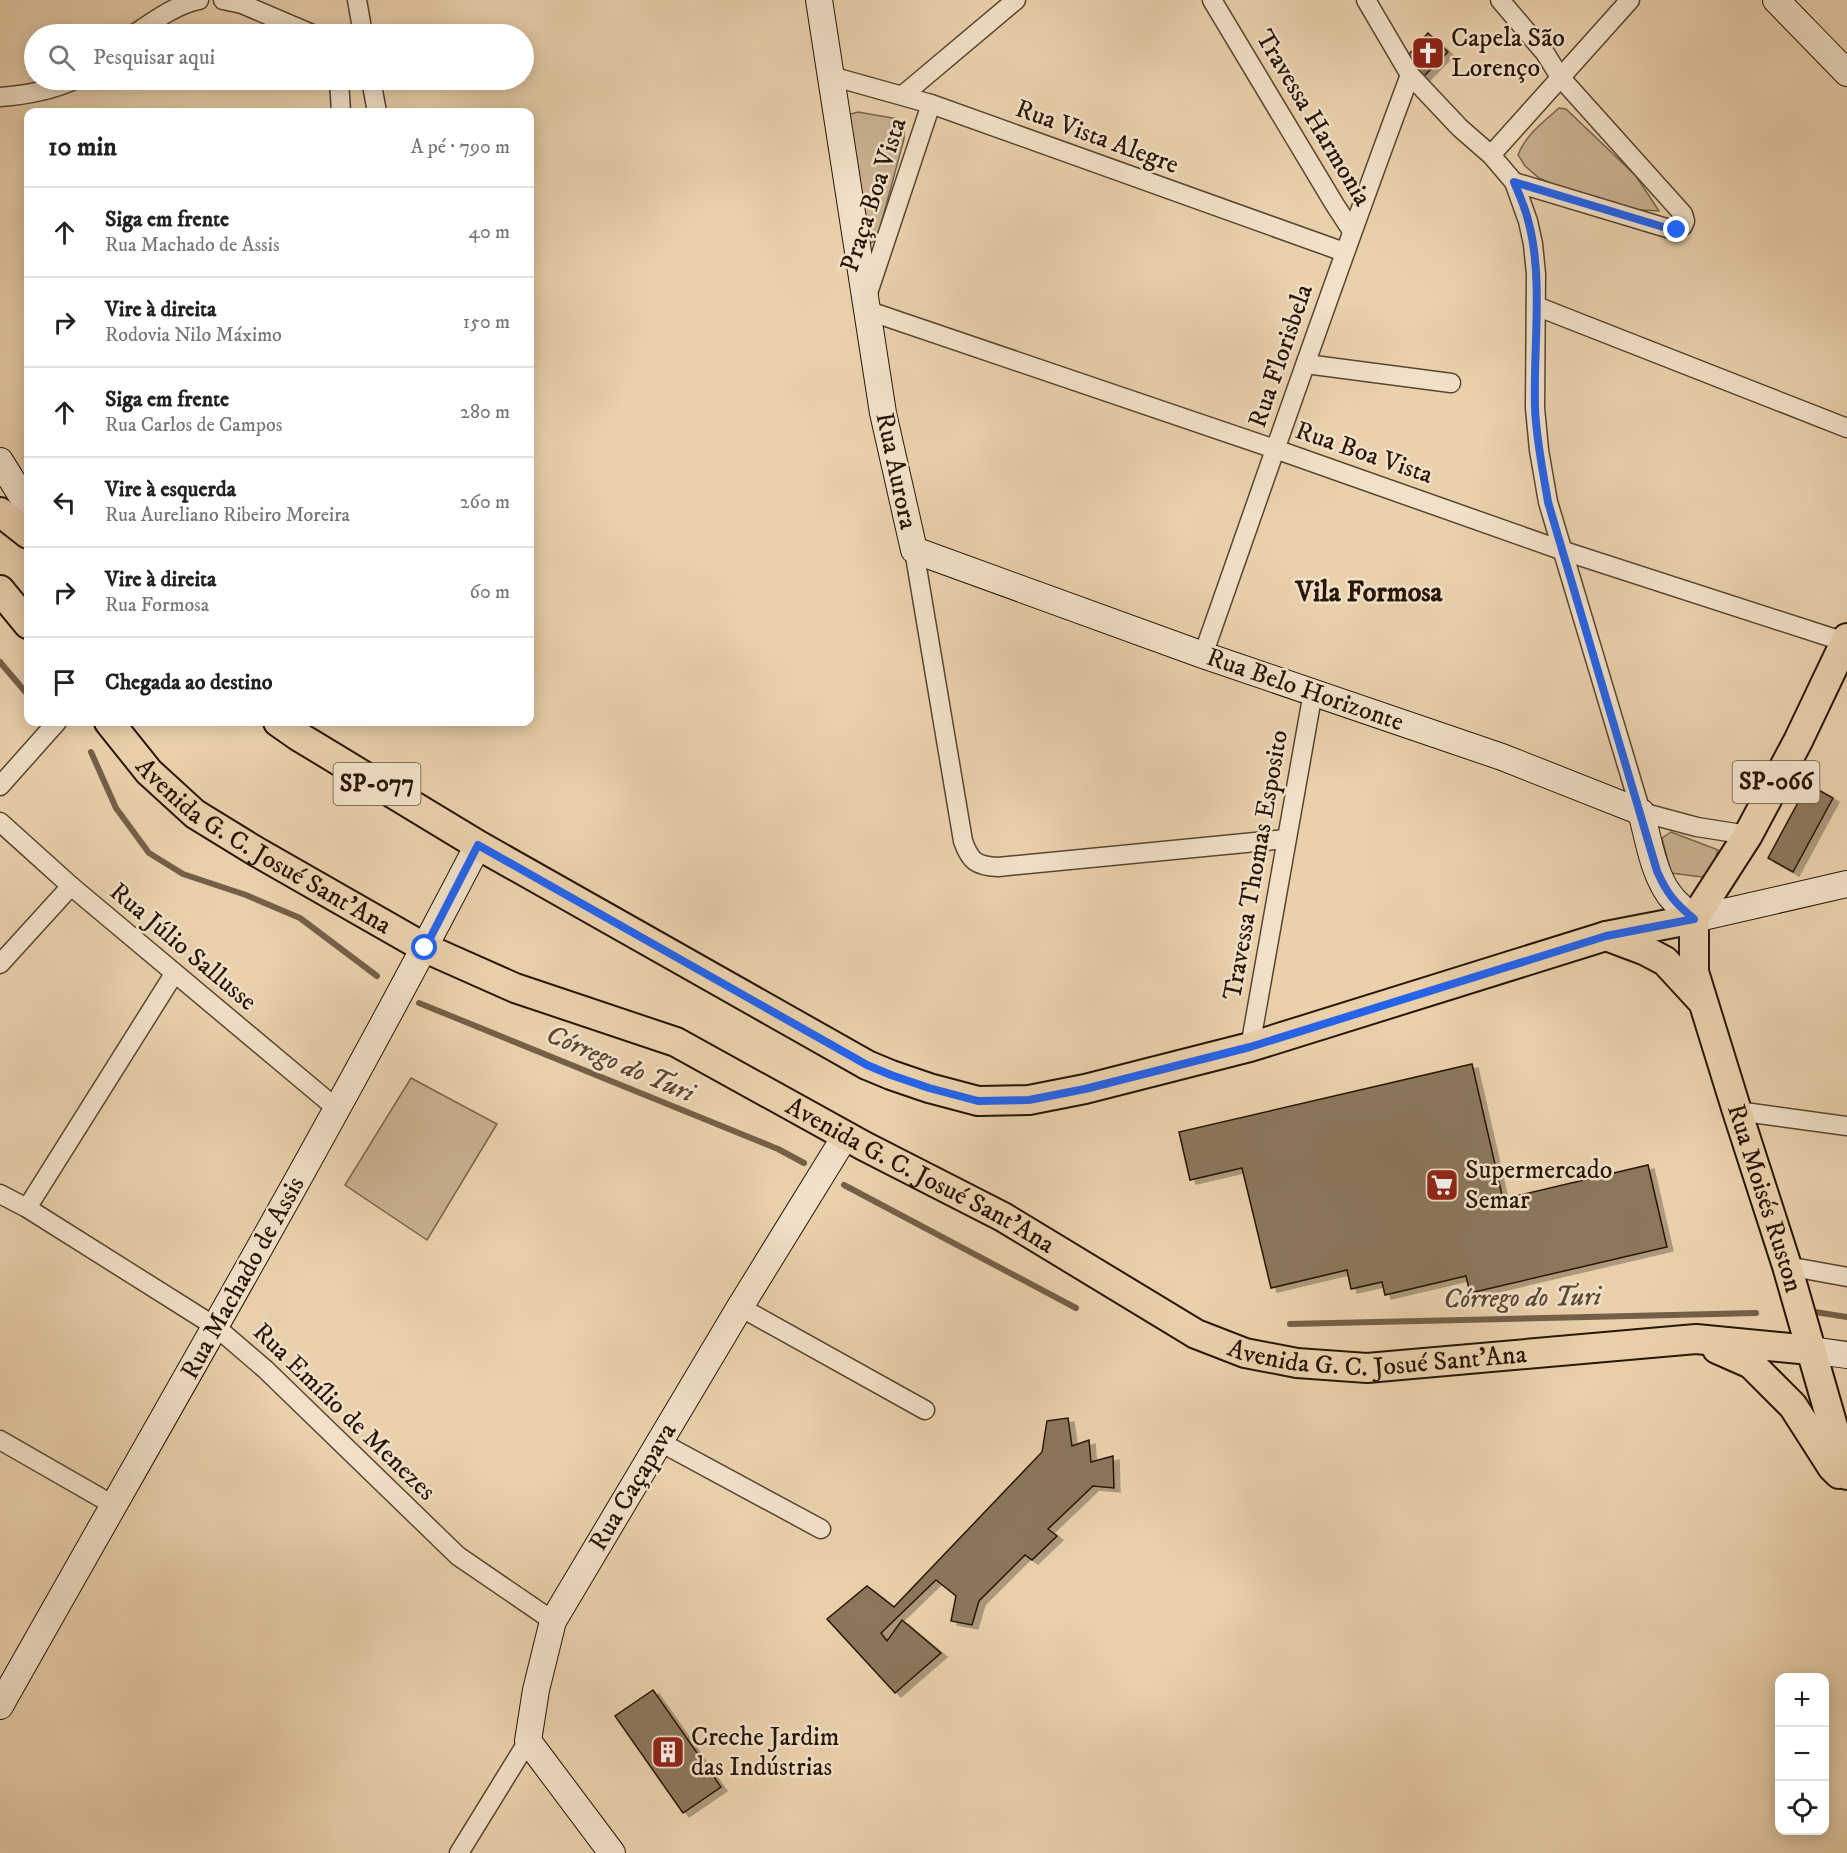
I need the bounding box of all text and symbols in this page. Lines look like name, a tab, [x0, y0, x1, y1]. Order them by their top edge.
place label: Capela São Lorenço	[1451, 22, 1565, 85]
search box	[24, 24, 534, 90]
street label: Travessa Harmonia	[1247, 24, 1379, 212]
church icon: Capela São Lorenço	[1410, 35, 1446, 71]
icon: search	[45, 41, 78, 74]
text: Pesquisar aqui	[93, 44, 215, 71]
street label: Rua Vista Alegre	[1011, 92, 1183, 182]
street label: Praça Boa Vista	[834, 114, 914, 276]
text: 10 min	[48, 131, 117, 164]
text: A pé · 790 m	[411, 135, 510, 160]
text: Siga em frente	[105, 206, 229, 233]
icon: ahead	[48, 216, 81, 249]
route end	[1663, 216, 1689, 242]
text: 40 m	[468, 220, 510, 245]
text: Rua Machado de Assis	[105, 233, 280, 258]
street label: Rua Florisbela	[1241, 280, 1321, 432]
text: Vire à direita	[105, 296, 216, 323]
icon: right	[48, 306, 81, 339]
text: 150 m	[463, 310, 510, 335]
text: Rodovia Nilo Máximo	[105, 323, 282, 348]
text: Siga em frente	[105, 386, 229, 413]
icon: ahead	[48, 396, 81, 429]
text: 280 m	[460, 400, 510, 425]
street label: Rua Aurora	[868, 410, 924, 532]
text: Rua Carlos de Campos	[105, 413, 282, 438]
street label: Rua Boa Vista	[1291, 414, 1437, 492]
text: Vire à esquerda	[105, 476, 236, 503]
icon: left	[48, 486, 81, 519]
text: 260 m	[460, 490, 510, 515]
text: Rua Aureliano Ribeiro Moreira	[105, 503, 350, 528]
text: Vire à direita	[105, 566, 216, 593]
district label: Vila Formosa	[1294, 575, 1444, 610]
icon: right	[48, 576, 81, 609]
text: 60 m	[470, 580, 510, 605]
text: Rua Formosa	[105, 593, 209, 618]
street label: Rua Belo Horizonte	[1202, 641, 1408, 739]
icon: arrive	[48, 666, 81, 699]
text: Chegada ao destino	[105, 669, 272, 696]
street label: Travessa Thomas Esposito	[1216, 727, 1296, 1003]
street label: Avenida G. C. Josué Sant'Ana	[128, 751, 397, 942]
road number: SP-066	[1732, 761, 1820, 803]
road number: SP-077	[334, 763, 421, 805]
street label: Rua Júlio Sallusse	[102, 876, 264, 1018]
route start	[411, 934, 437, 960]
water label: Córrego do Turi	[541, 1018, 701, 1111]
street label: Avenida G. C. Josué Sant'Ana	[780, 1089, 1061, 1261]
street label: Rua Moisés Ruston	[1719, 1100, 1810, 1297]
place label: Supermercado Semar	[1465, 1154, 1612, 1217]
supermarket icon: Supermercado Semar	[1424, 1167, 1460, 1203]
street label: Rua Machado de Assis	[174, 1171, 312, 1385]
water label: Córrego do Turi	[1443, 1280, 1603, 1316]
street label: Rua Emílio de Menezes	[245, 1316, 443, 1508]
street label: Avenida G. C. Josué Sant'Ana	[1223, 1331, 1528, 1385]
street label: Rua Caçapava	[582, 1417, 684, 1557]
map controls	[1775, 1673, 1829, 1835]
button: +	[1775, 1673, 1829, 1727]
place label: Creche Jardim das Indústrias	[691, 1721, 839, 1784]
button: −	[1775, 1727, 1829, 1781]
building icon: Creche Jardim das Indústrias	[650, 1734, 686, 1770]
button: locate	[1775, 1781, 1829, 1835]

